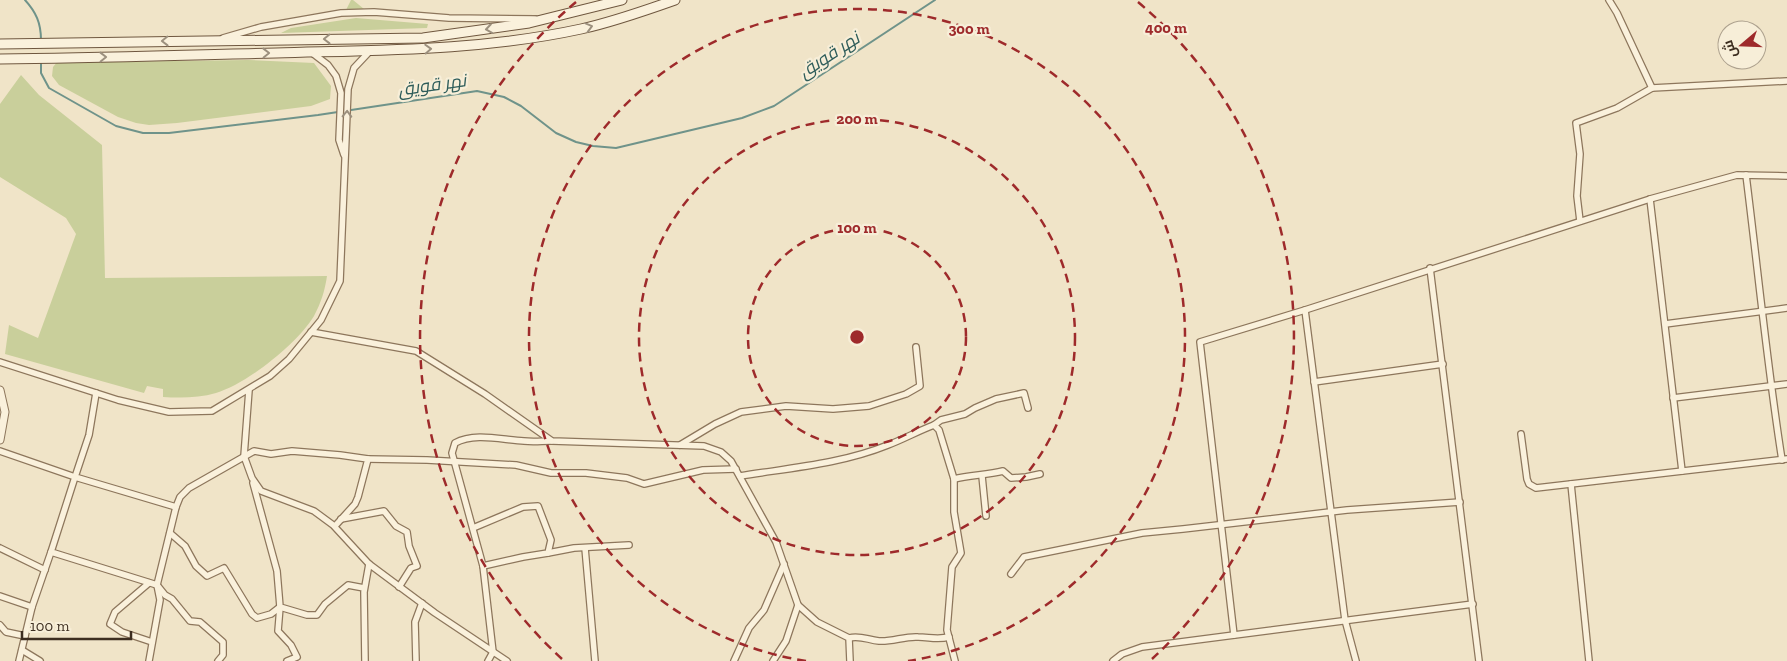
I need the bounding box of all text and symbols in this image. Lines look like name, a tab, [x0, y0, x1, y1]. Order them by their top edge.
text: 400 m	[1145, 19, 1187, 37]
text: 300 m	[948, 20, 990, 38]
north arrow	[1717, 20, 1767, 70]
one-way arrow	[584, 22, 593, 33]
one-way arrow	[485, 23, 494, 33]
water label: نهر قويق	[794, 26, 865, 83]
one-way arrow	[323, 34, 331, 44]
one-way arrow	[161, 36, 168, 46]
text: ش	[1719, 38, 1741, 60]
one-way arrow	[424, 43, 432, 54]
one-way arrow	[262, 48, 270, 58]
one-way arrow	[100, 52, 107, 62]
water label: نهر قويق	[397, 69, 470, 101]
one-way arrow	[342, 110, 353, 118]
text: 200 m	[836, 110, 878, 128]
text: 100 m	[837, 219, 877, 237]
centre of rings	[848, 328, 866, 346]
scale bar	[22, 608, 131, 640]
text: 100 m	[30, 617, 69, 635]

